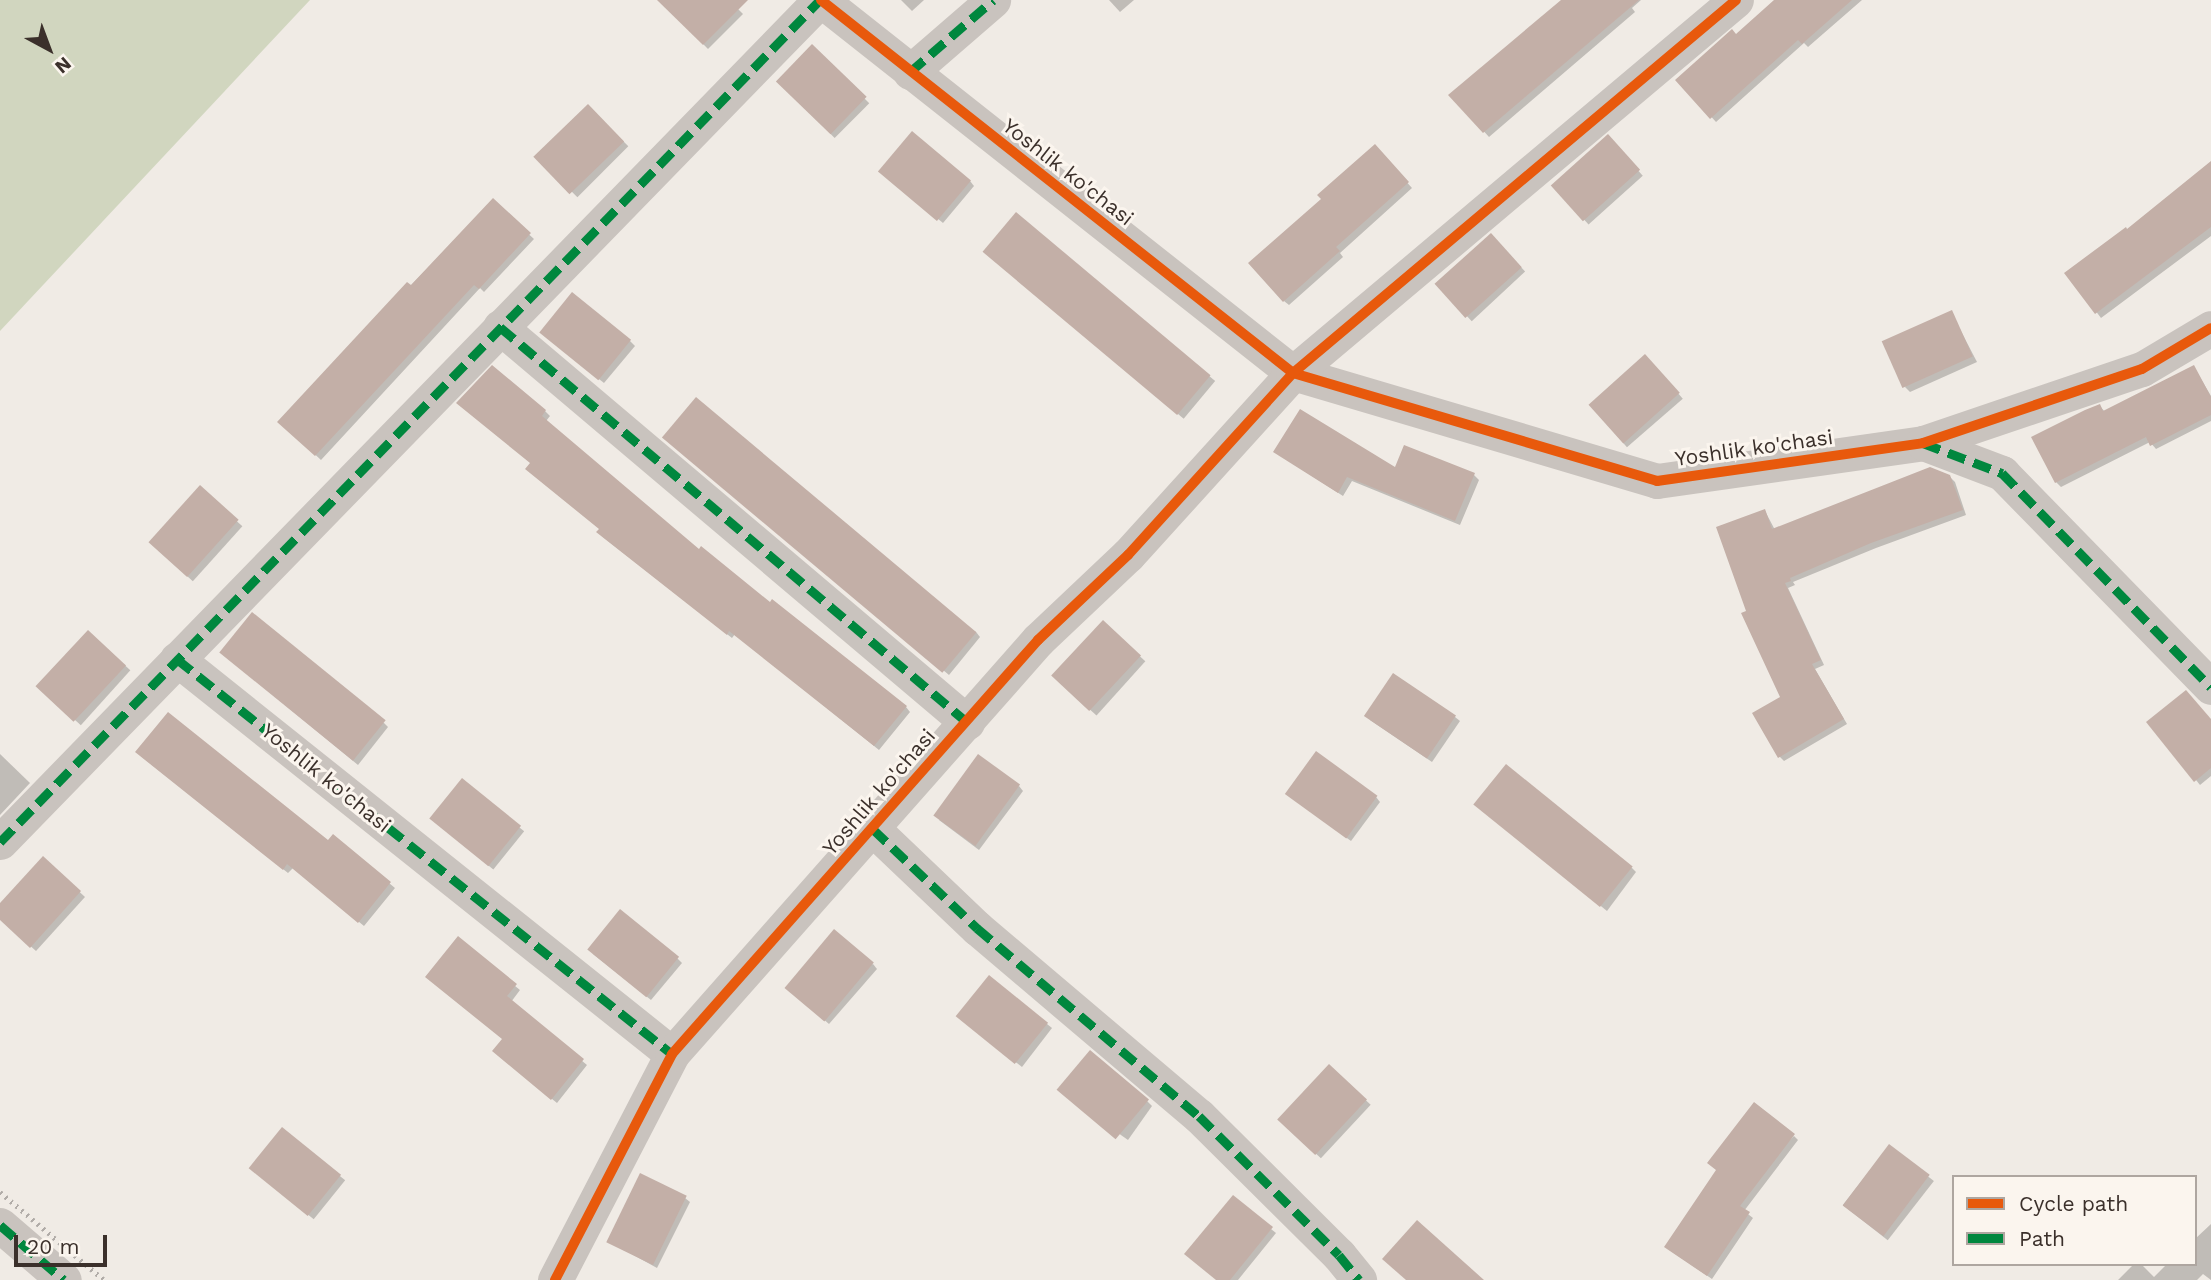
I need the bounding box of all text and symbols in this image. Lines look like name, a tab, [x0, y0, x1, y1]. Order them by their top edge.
north arrow	[14, 14, 84, 84]
text: N	[50, 52, 76, 79]
street label: Yoshlik ko'chasi	[997, 113, 1139, 231]
street label: Yoshlik ko'chasi	[1673, 424, 1835, 472]
street label: Yoshlik ko'chasi	[256, 718, 396, 838]
street label: Yoshlik ko'chasi	[817, 723, 941, 861]
legend	[1952, 1175, 2197, 1266]
text: Cycle path	[2019, 1191, 2128, 1216]
scale bar	[18, 1220, 110, 1264]
text: Path	[2019, 1226, 2065, 1251]
text: 20 m	[27, 1234, 79, 1259]

